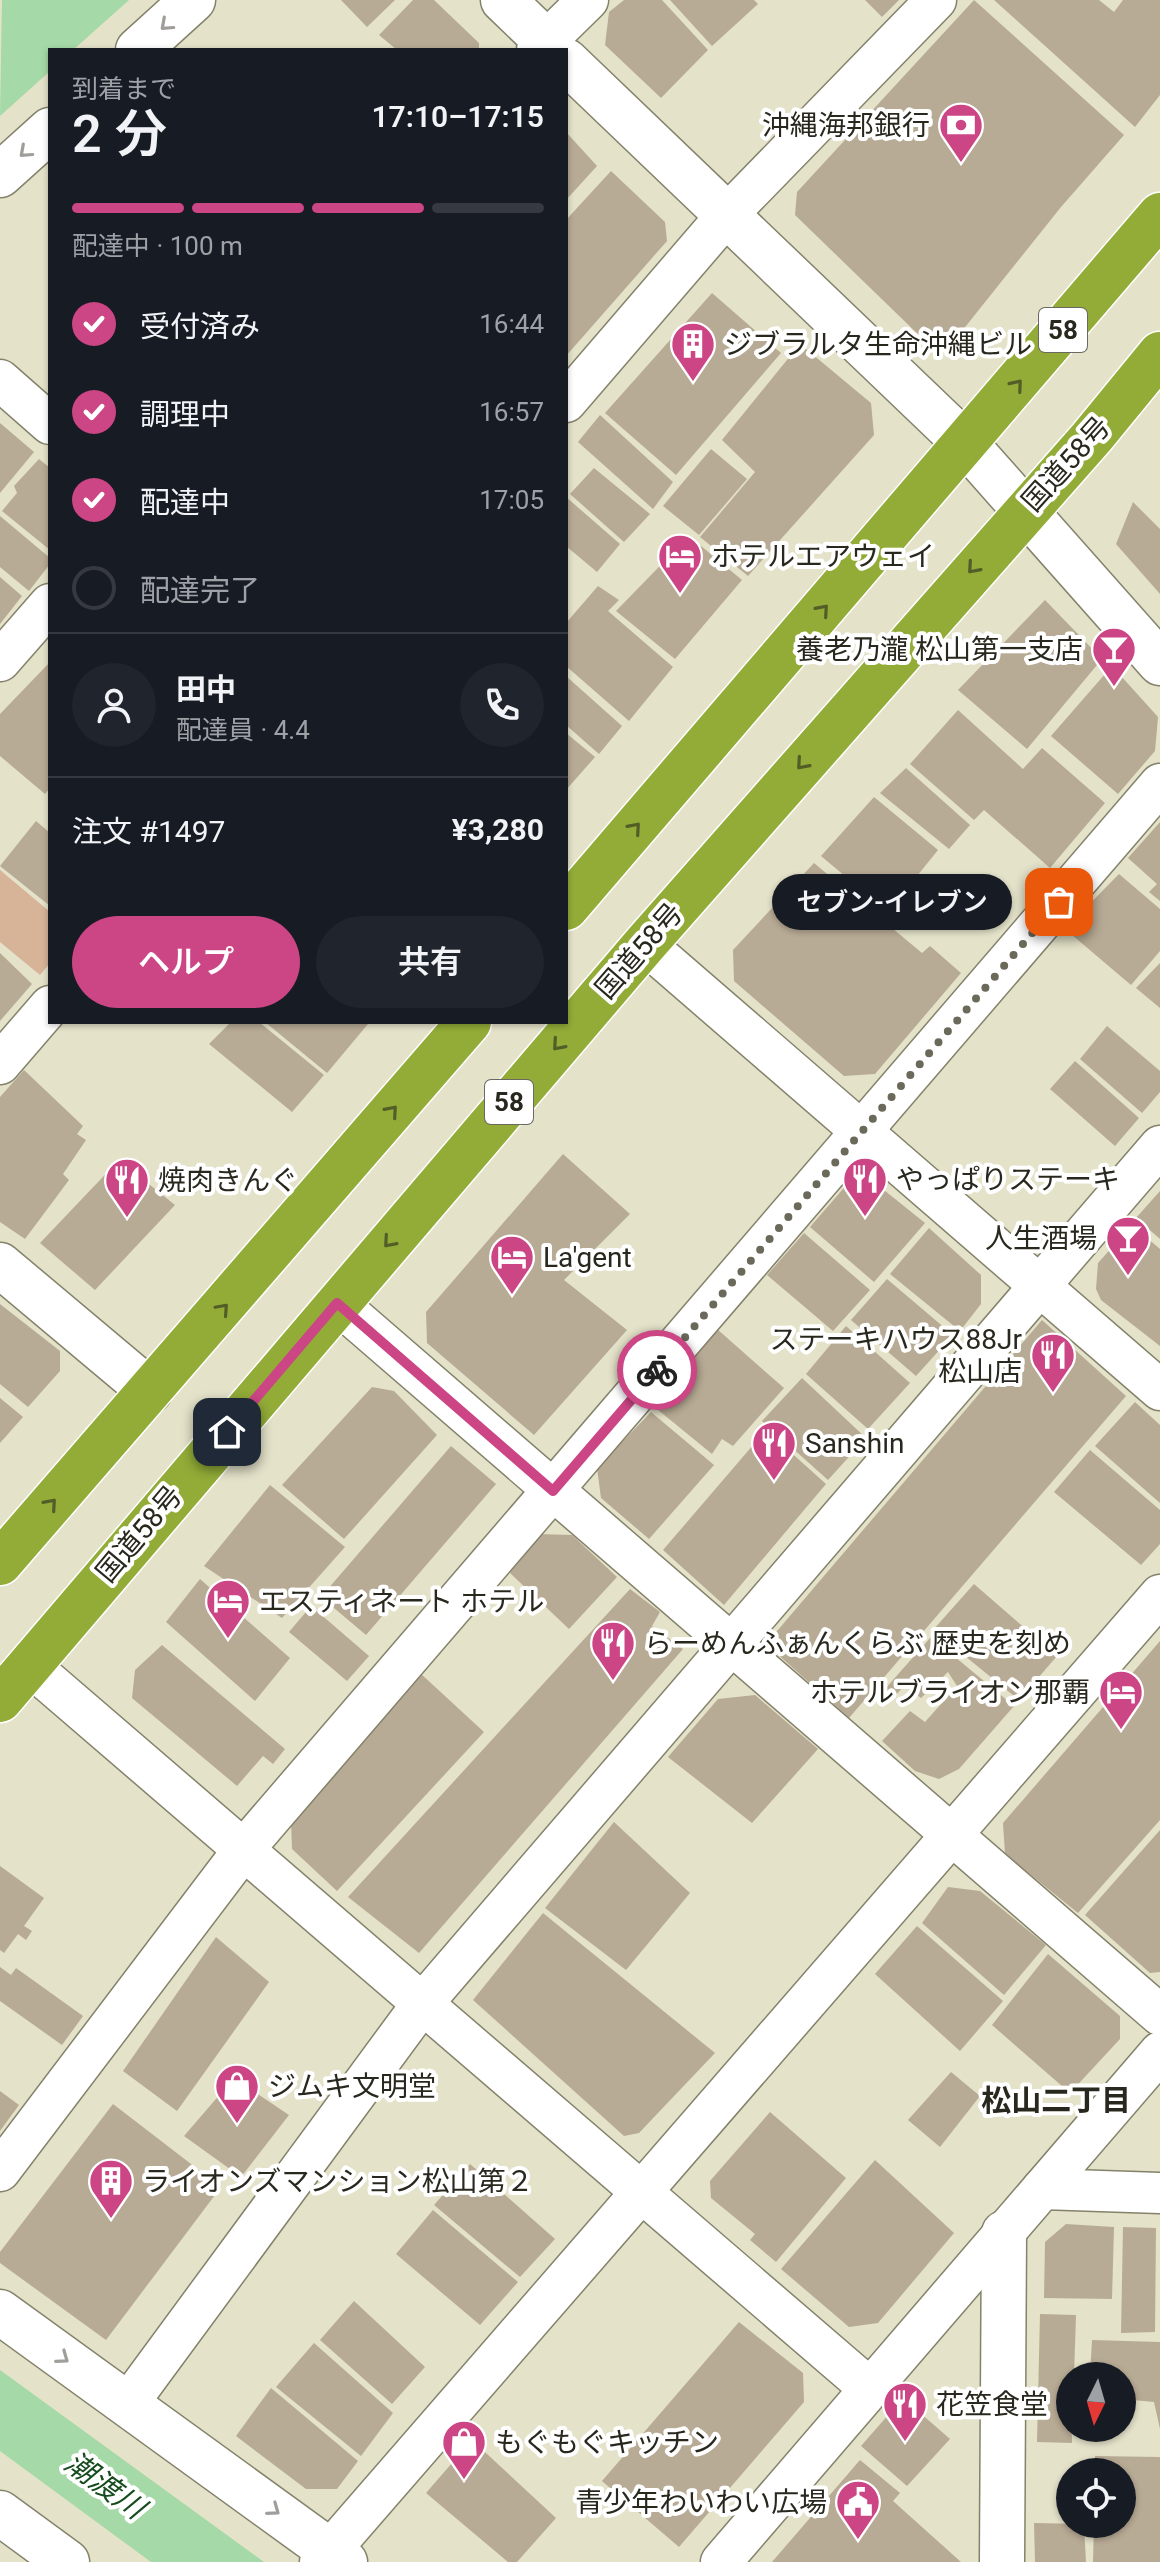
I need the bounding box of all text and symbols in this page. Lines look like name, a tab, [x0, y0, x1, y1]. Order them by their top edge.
one-way arrow	[160, 15, 175, 30]
text: 到着まで	[72, 74, 176, 104]
text: 17:10–17:15	[371, 99, 544, 134]
bank icon: 沖縄海邦銀行	[937, 101, 985, 164]
text: 2 分	[72, 104, 167, 165]
place label: 沖縄海邦銀行	[762, 109, 930, 142]
one-way arrow	[20, 143, 34, 158]
text: 配達中 · 100 m	[72, 231, 243, 261]
icon: check	[72, 302, 116, 346]
road number: 58	[1039, 308, 1087, 352]
text: 受付済み	[140, 309, 260, 344]
text: 16:44	[479, 309, 544, 339]
building icon: ジブラルタ生命沖縄ビル	[669, 320, 717, 383]
place label: ジブラルタ生命沖縄ビル	[724, 328, 1032, 361]
one-way arrow	[1007, 380, 1022, 394]
icon: check	[72, 390, 116, 434]
text: 調理中	[140, 397, 230, 432]
text: 16:57	[479, 397, 544, 427]
street label: 国道58号	[1015, 410, 1117, 518]
icon: check	[72, 478, 116, 522]
text: 配達中	[140, 485, 230, 520]
text: 17:05	[479, 485, 544, 515]
hotel icon: ホテルエアウェイ	[656, 532, 704, 595]
place label: ホテルエアウェイ	[711, 540, 935, 573]
one-way arrow	[968, 559, 983, 574]
text: 配達完了	[140, 573, 260, 608]
one-way arrow	[813, 605, 828, 619]
bar icon: 養老乃瀧 松山第一支店	[1090, 625, 1138, 688]
place label: 養老乃瀧 松山第一支店	[796, 633, 1083, 666]
button: person	[72, 663, 156, 747]
button: phone	[460, 663, 544, 747]
text: 田中	[176, 672, 236, 707]
text: 配達員 · 4.4	[176, 715, 310, 745]
one-way arrow	[797, 755, 812, 769]
text: ¥3,280	[452, 812, 544, 847]
text: 注文 #1497	[72, 814, 225, 849]
one-way arrow	[625, 823, 640, 837]
pin	[1025, 868, 1093, 936]
callout: セブン-イレブン	[771, 874, 1011, 930]
icon: bag	[1037, 880, 1081, 924]
text: セブン-イレブン	[796, 887, 988, 917]
street label: 国道58号	[589, 897, 689, 1005]
button: ヘルプ	[72, 916, 300, 1008]
button: 共有	[316, 916, 544, 1008]
one-way arrow	[553, 1036, 568, 1050]
road number: 58	[485, 1080, 533, 1124]
one-way arrow	[382, 1106, 397, 1121]
restaurant icon: やっぱりステーキ	[841, 1155, 889, 1218]
restaurant icon: 焼肉きんぐ	[103, 1156, 151, 1219]
place label: やっぱりステーキ	[896, 1163, 1120, 1196]
place label: 焼肉きんぐ	[158, 1164, 298, 1197]
bar icon: 人生酒場	[1104, 1214, 1152, 1277]
place label: 人生酒場	[985, 1222, 1097, 1255]
one-way arrow	[384, 1233, 399, 1248]
hotel icon: La'gent	[488, 1233, 536, 1296]
place label: La'gent	[543, 1241, 632, 1274]
one-way arrow	[213, 1303, 228, 1318]
place label: ステーキハウス88Jr 松山店	[770, 1323, 1023, 1388]
courier	[617, 1330, 697, 1410]
restaurant icon: ステーキハウス88Jr 松山店	[1029, 1331, 1077, 1394]
icon: bike	[635, 1348, 679, 1392]
pin	[193, 1398, 261, 1466]
icon: home	[205, 1410, 249, 1454]
restaurant icon: Sanshin	[750, 1419, 798, 1482]
place label: Sanshin	[805, 1427, 904, 1460]
street label: 国道58号	[89, 1479, 189, 1589]
one-way arrow	[42, 1498, 56, 1513]
hotel icon: エスティネート ホテル	[204, 1577, 252, 1640]
place label: エスティネート ホテル	[259, 1585, 544, 1618]
restaurant icon: らーめんふぁんくらぶ 歴史を刻め	[589, 1619, 637, 1682]
place label: らーめんふぁんくらぶ 歴史を刻め	[644, 1627, 1071, 1660]
hotel icon: ホテルブライオン那覇	[1097, 1668, 1145, 1731]
place label: ホテルブライオン那覇	[810, 1676, 1090, 1709]
shop icon: ジムキ文明堂	[213, 2062, 261, 2125]
place label: ジムキ文明堂	[268, 2070, 436, 2103]
district label: 松山二丁目	[981, 2083, 1131, 2118]
building icon: ライオンズマンション松山第２	[87, 2157, 135, 2220]
place label: ライオンズマンション松山第２	[142, 2165, 533, 2198]
one-way arrow	[54, 2348, 69, 2363]
north arrow	[1056, 2362, 1136, 2442]
map controls	[1056, 2362, 1136, 2538]
restaurant icon: 花笠食堂	[881, 2380, 929, 2443]
place label: 花笠食堂	[936, 2388, 1048, 2421]
shop icon: もぐもぐキッチン	[440, 2418, 488, 2481]
place label: もぐもぐキッチン	[495, 2426, 719, 2459]
water label: 潮渡川	[58, 2444, 154, 2527]
button: locate	[1056, 2458, 1136, 2538]
public building icon: 青少年わいわい広場	[834, 2478, 882, 2541]
place label: 青少年わいわい広場	[575, 2486, 827, 2519]
one-way arrow	[265, 2500, 279, 2515]

